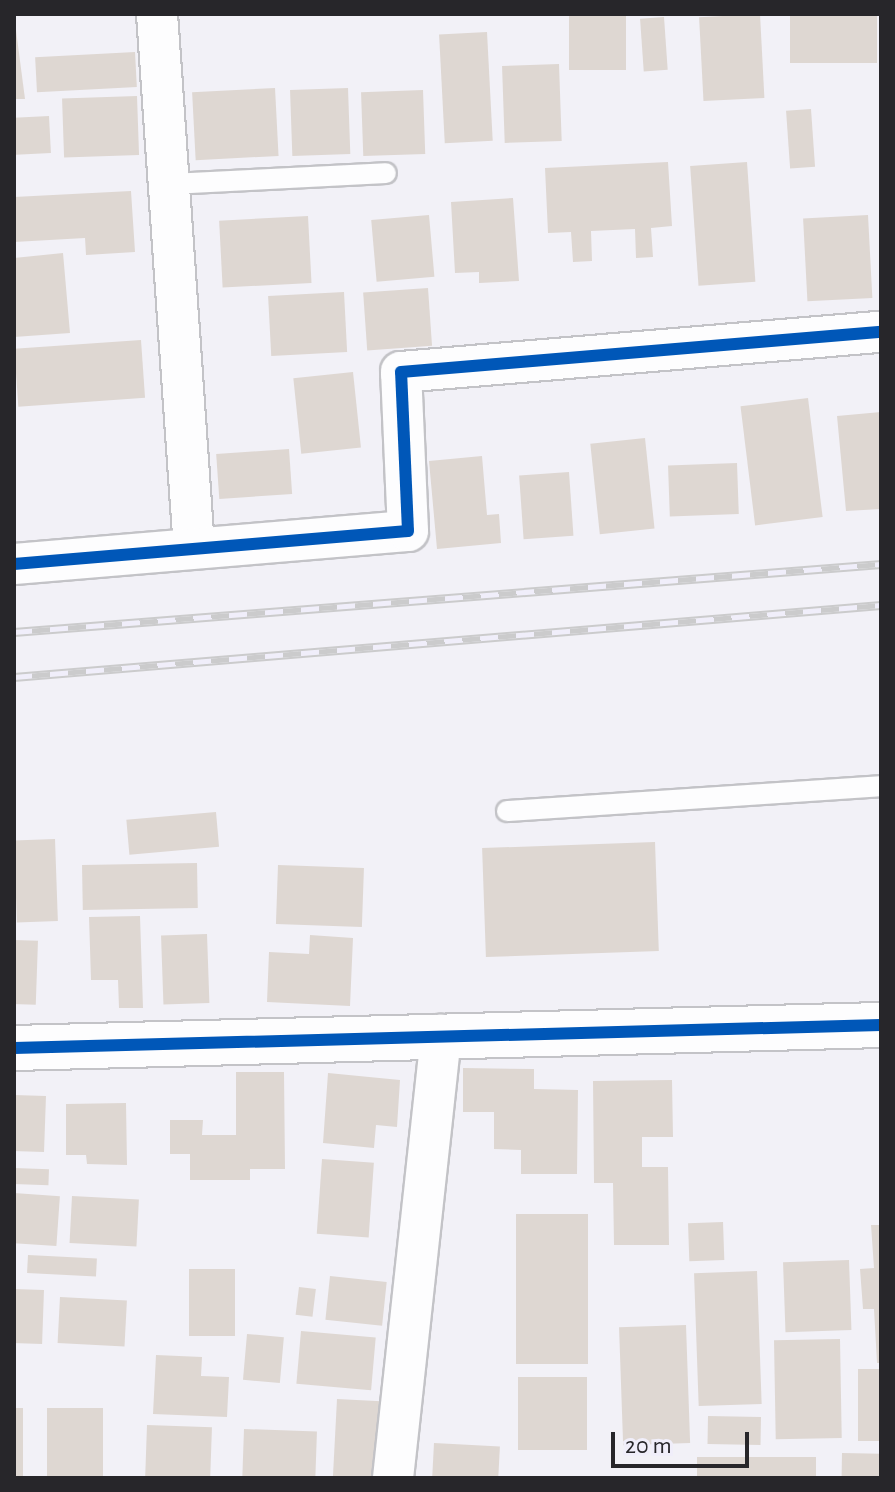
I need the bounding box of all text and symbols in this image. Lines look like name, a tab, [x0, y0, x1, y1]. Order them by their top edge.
scale bar	[615, 1416, 753, 1466]
text: 20 m	[625, 1434, 672, 1458]

